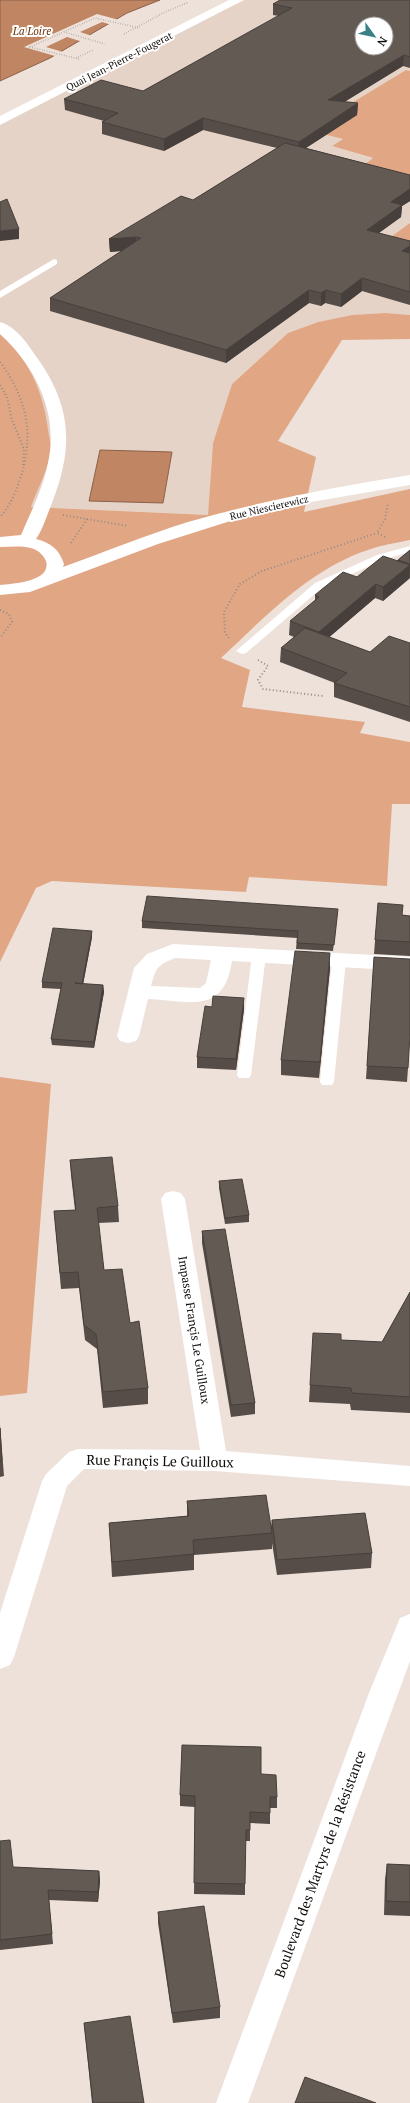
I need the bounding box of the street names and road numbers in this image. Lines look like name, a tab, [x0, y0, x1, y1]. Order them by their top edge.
street label: Quai Jean-Pierre-Fougerat	[64, 29, 175, 94]
street label: Rue Niescierewicz	[228, 492, 310, 523]
street label: Impasse Françis Le Guilloux	[175, 1255, 214, 1406]
street label: Rue Françis Le Guilloux	[86, 1450, 235, 1471]
street label: Boulevard des Martyrs de la Résistance	[269, 1747, 370, 1980]

